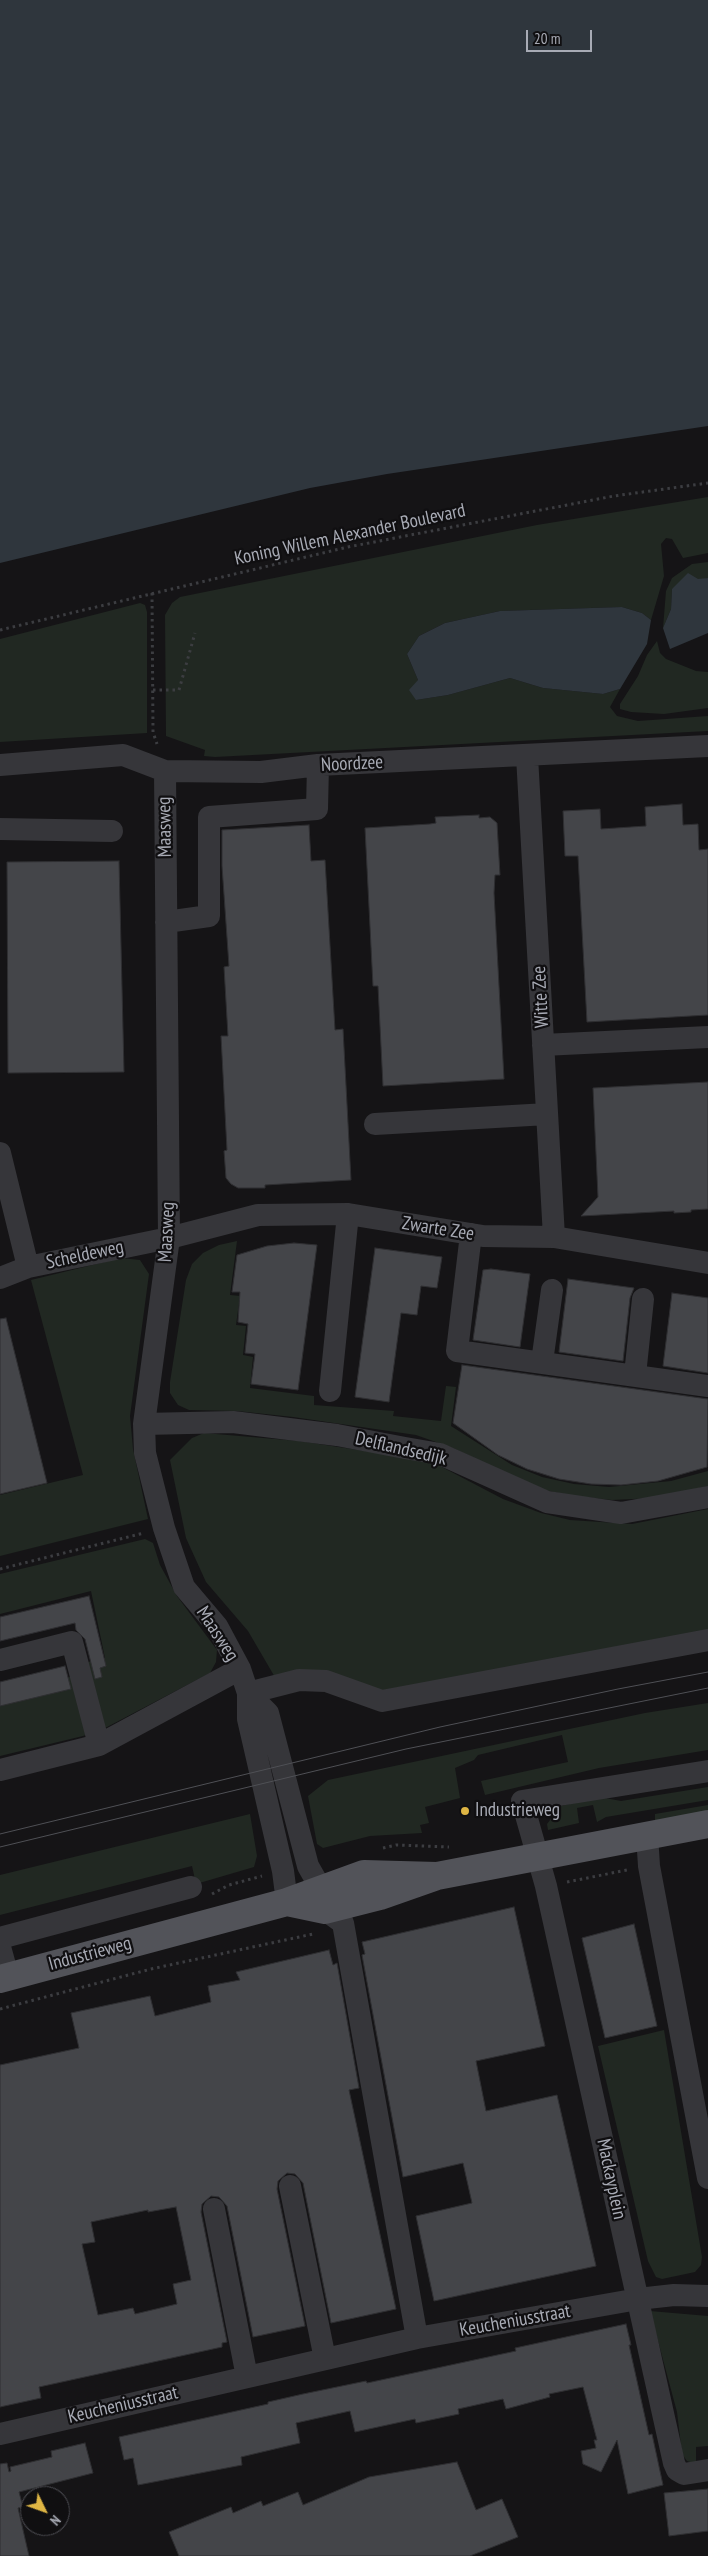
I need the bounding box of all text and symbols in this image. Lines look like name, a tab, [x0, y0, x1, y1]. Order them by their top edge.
scale bar	[528, 20, 594, 52]
text: 20 m	[534, 29, 560, 48]
street label: Koning Willem Alexander Boulevard	[232, 499, 468, 571]
street label: Noordzee	[320, 751, 384, 777]
street label: Maasweg	[153, 796, 177, 858]
street label: Witte Zee	[528, 965, 554, 1029]
street label: Maasweg	[154, 1201, 180, 1263]
street label: Zwarte Zee	[400, 1212, 476, 1246]
street label: Scheldeweg	[44, 1236, 126, 1274]
street label: Delflandsedijk	[353, 1427, 449, 1471]
street label: Maasweg	[191, 1602, 243, 1666]
place label: Industrieweg	[475, 1800, 560, 1822]
marker: Industrieweg	[459, 1805, 471, 1817]
street label: Industrieweg	[46, 1932, 134, 1976]
street label: Mackayplein	[591, 2137, 631, 2221]
street label: Keucheniusstraat	[458, 2300, 572, 2342]
street label: Keucheniusstraat	[66, 2381, 180, 2429]
north arrow	[20, 2486, 70, 2536]
text: N	[46, 2512, 65, 2529]

